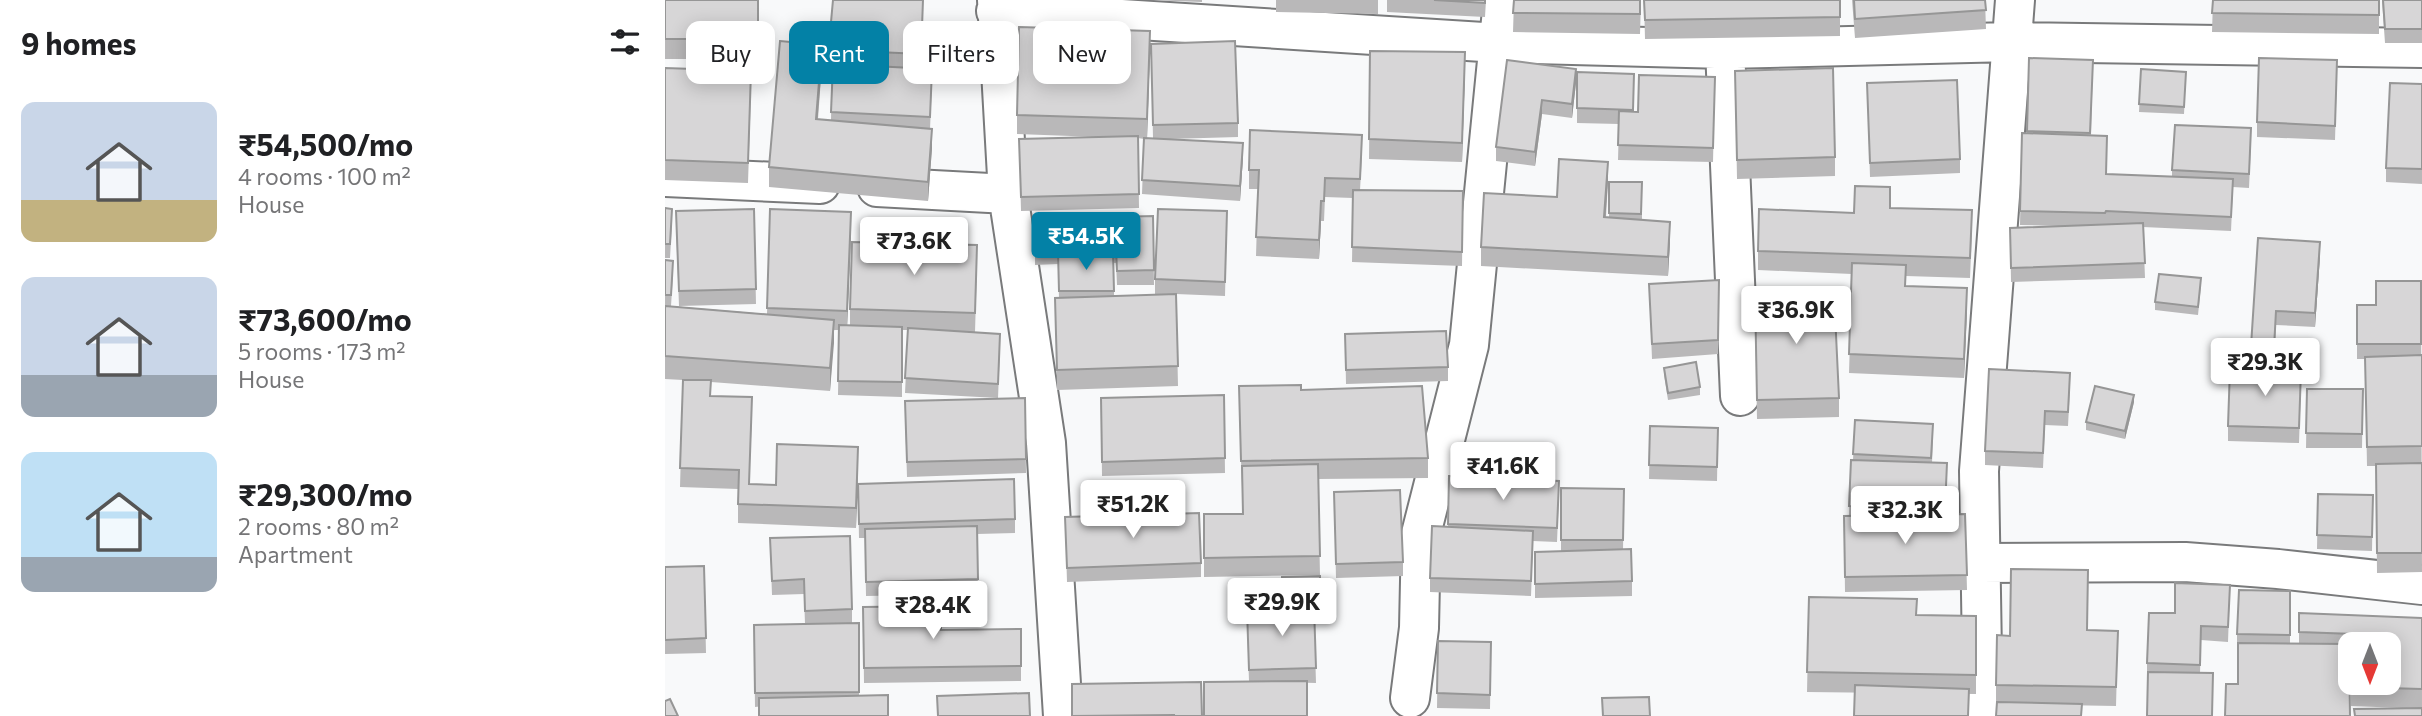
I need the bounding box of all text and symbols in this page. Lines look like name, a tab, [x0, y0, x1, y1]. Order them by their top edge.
chip: Buy	[686, 21, 775, 84]
chip: Rent	[789, 21, 889, 84]
chip: Filters	[903, 21, 1019, 84]
chip: New	[1033, 21, 1131, 84]
icon: filters	[606, 23, 644, 61]
text: 9 homes	[21, 24, 136, 61]
text: ₹54,500/mo	[238, 125, 413, 162]
icon: home	[77, 130, 161, 214]
text: 4 rooms · 100 m²	[238, 162, 411, 190]
text: House	[238, 190, 304, 218]
pin: ₹54.5K	[1029, 212, 1143, 272]
pin: ₹73.6K	[857, 218, 971, 277]
text: ₹54.5K	[1047, 221, 1125, 249]
text: ₹73.6K	[876, 226, 952, 254]
pin: ₹36.9K	[1739, 286, 1853, 346]
text: ₹36.9K	[1757, 295, 1835, 323]
text: ₹73,600/mo	[238, 300, 412, 337]
icon: home	[77, 305, 161, 389]
text: 5 rooms · 173 m²	[238, 337, 405, 365]
pin: ₹29.3K	[2208, 338, 2322, 398]
text: ₹29.3K	[2227, 347, 2303, 375]
text: House	[238, 365, 304, 393]
pin: ₹41.6K	[1446, 442, 1560, 502]
text: ₹41.6K	[1466, 451, 1540, 479]
text: ₹29,300/mo	[238, 475, 413, 512]
icon: home	[77, 480, 161, 564]
pin: ₹51.2K	[1076, 480, 1190, 540]
pin: ₹32.3K	[1848, 486, 1962, 546]
text: ₹51.2K	[1096, 489, 1170, 517]
text: ₹32.3K	[1867, 495, 1943, 523]
text: 2 rooms · 80 m²	[238, 512, 399, 540]
text: Apartment	[238, 540, 353, 568]
pin: ₹29.9K	[1225, 578, 1339, 638]
pin: ₹28.4K	[876, 582, 990, 641]
text: ₹29.9K	[1243, 587, 1321, 615]
text: ₹28.4K	[894, 590, 972, 618]
north arrow	[2338, 632, 2401, 695]
map controls	[2338, 632, 2401, 695]

